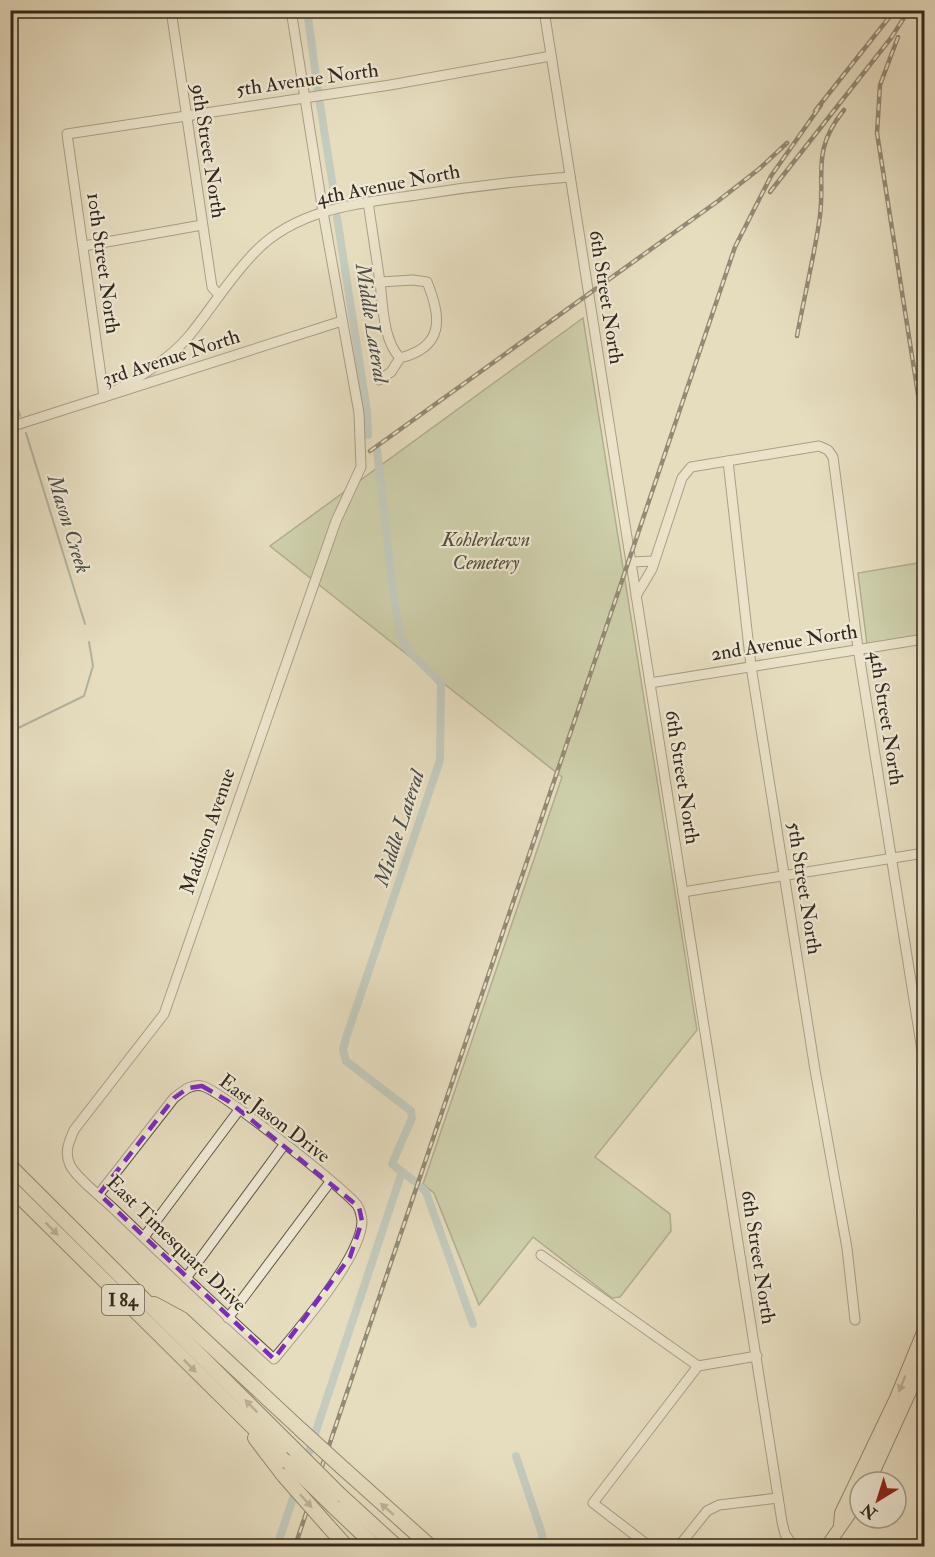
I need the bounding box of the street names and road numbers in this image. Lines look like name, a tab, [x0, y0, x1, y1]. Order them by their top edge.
street label: 5th Avenue North	[234, 57, 380, 102]
street label: 9th Street North	[185, 80, 232, 220]
street label: 4th Avenue North	[314, 158, 462, 211]
street label: 10th Street North	[81, 191, 126, 336]
street label: 6th Street North	[584, 228, 630, 366]
street label: 3rd Avenue North	[99, 323, 243, 391]
street label: 2nd Avenue North	[709, 618, 860, 666]
street label: 4th Street North	[864, 649, 910, 788]
street label: 6th Street North	[660, 708, 706, 846]
street label: Madison Avenue	[174, 765, 241, 897]
street label: 5th Street North	[782, 820, 827, 957]
street label: East Jason Drive	[214, 1068, 335, 1168]
street label: East Timesquare Drive	[101, 1170, 252, 1317]
street label: 6th Street North	[736, 1188, 782, 1326]
road number: I 84	[102, 1285, 144, 1315]

